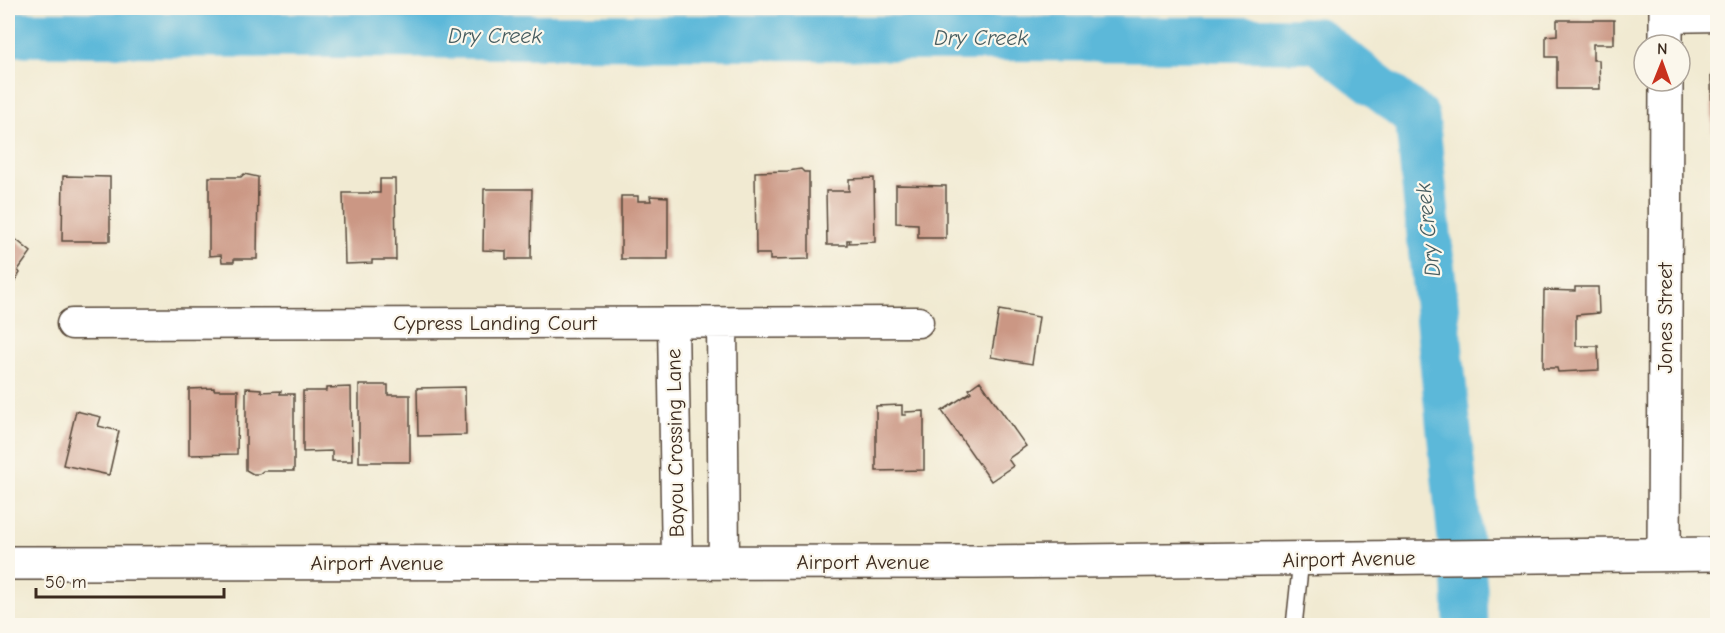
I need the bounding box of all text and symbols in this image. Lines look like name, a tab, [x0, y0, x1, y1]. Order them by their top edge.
water label: Dry Creek	[448, 23, 542, 49]
water label: Dry Creek	[934, 25, 1028, 51]
north arrow	[1632, 33, 1692, 93]
text: N	[1657, 40, 1668, 58]
water label: Dry Creek	[1410, 182, 1446, 278]
street label: Jones Street	[1653, 261, 1677, 374]
street label: Cypress Landing Court	[393, 311, 598, 335]
street label: Bayou Crossing Lane	[661, 348, 689, 538]
street label: Airport Avenue	[1282, 546, 1416, 572]
street label: Airport Avenue	[797, 550, 929, 574]
street label: Airport Avenue	[311, 551, 443, 575]
scale bar	[36, 561, 224, 599]
text: 50 m	[45, 572, 87, 593]

